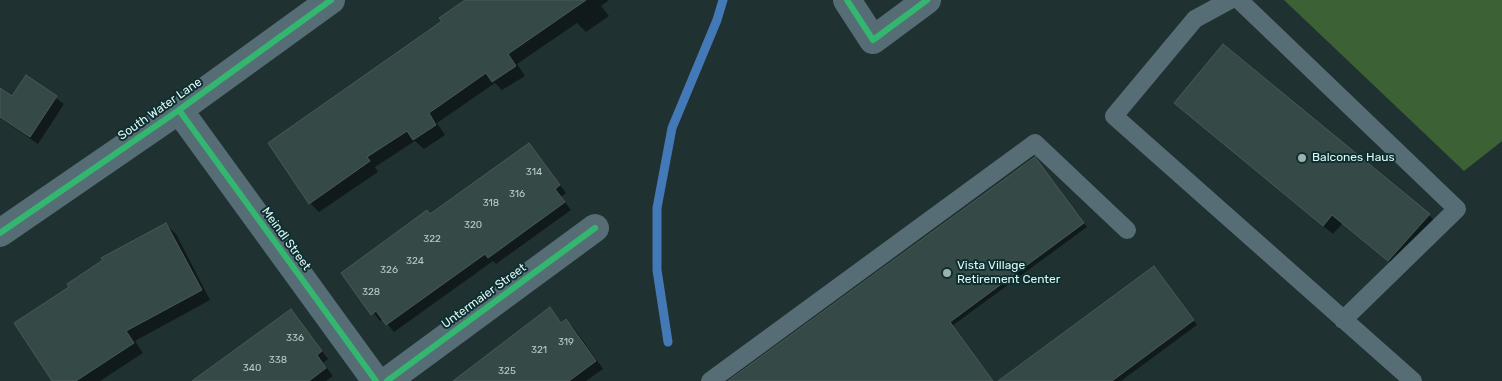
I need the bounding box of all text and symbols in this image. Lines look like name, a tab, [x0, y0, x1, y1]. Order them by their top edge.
street label: South Water Lane	[115, 75, 205, 143]
place label: Balcones Haus	[1312, 151, 1395, 165]
marker: Balcones Haus	[1296, 152, 1308, 164]
house number: 314	[526, 166, 542, 178]
house number: 316	[509, 188, 525, 200]
house number: 318	[483, 197, 499, 209]
street label: Meindl Street	[258, 205, 314, 273]
house number: 320	[464, 219, 482, 231]
house number: 322	[423, 233, 441, 245]
house number: 324	[406, 255, 424, 267]
place label: Vista Village Retirement Center	[957, 259, 1060, 287]
street label: Untermaier Street	[439, 261, 529, 331]
house number: 326	[380, 264, 398, 276]
marker: Vista Village Retirement Center	[941, 267, 953, 279]
house number: 328	[362, 286, 380, 298]
house number: 336	[286, 332, 304, 344]
house number: 319	[558, 336, 574, 348]
house number: 321	[531, 344, 547, 356]
house number: 338	[269, 354, 287, 366]
house number: 340	[243, 362, 261, 374]
house number: 325	[498, 365, 516, 377]

